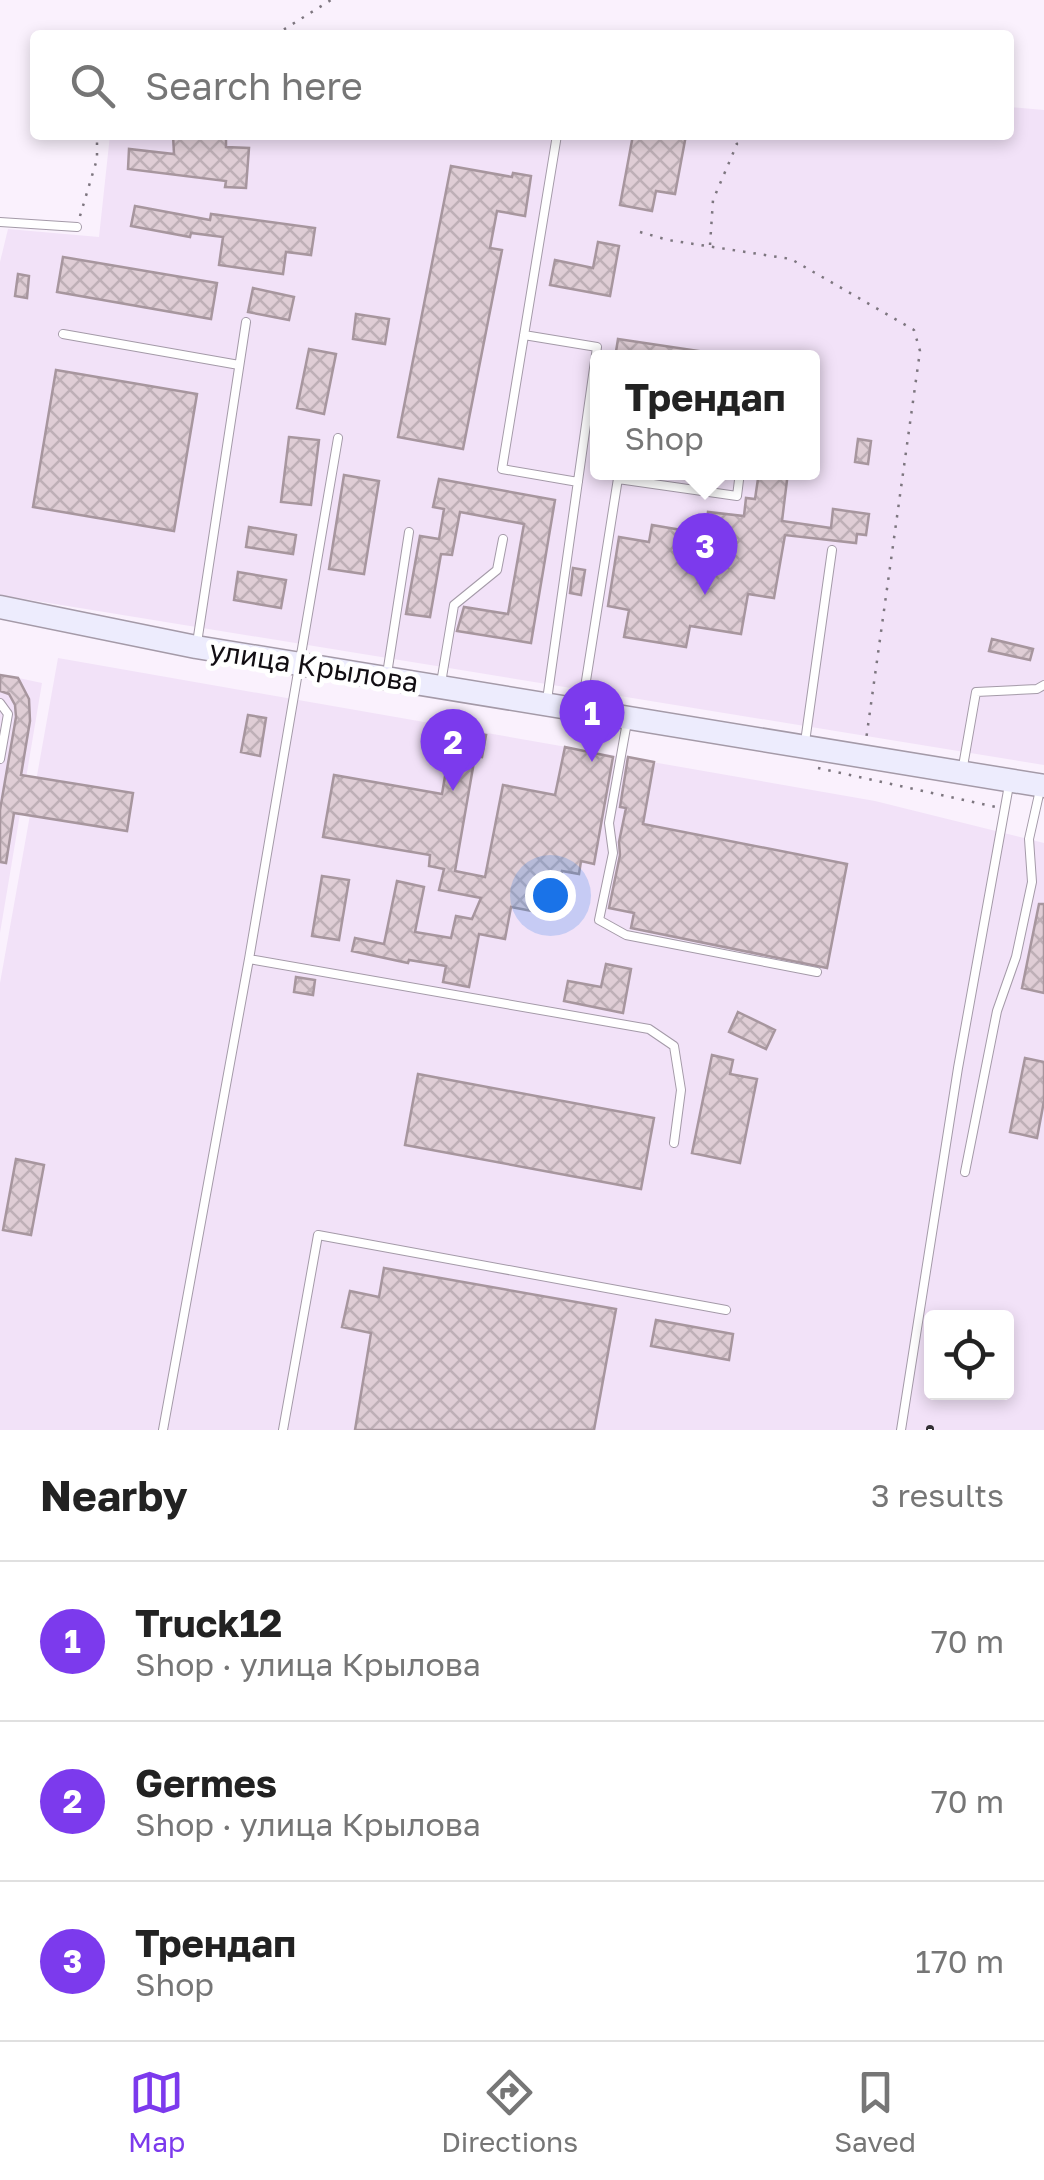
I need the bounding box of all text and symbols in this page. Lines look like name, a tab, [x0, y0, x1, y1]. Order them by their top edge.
search box	[30, 30, 1014, 140]
icon: search	[65, 58, 120, 113]
text: Search here	[145, 63, 363, 108]
popup	[590, 350, 820, 480]
text: Трендап	[625, 374, 785, 419]
text: Shop	[625, 419, 704, 457]
pin: 3	[672, 512, 738, 595]
street label: улица Крылова	[207, 633, 421, 698]
pin: 1	[560, 680, 624, 762]
pin: 2	[420, 708, 486, 791]
your location	[525, 870, 576, 921]
map controls	[924, 1310, 1014, 1400]
button: locate	[924, 1310, 1014, 1400]
text: Nearby	[40, 1470, 188, 1520]
text: 3 results	[871, 1476, 1004, 1514]
text: Truck12	[135, 1600, 282, 1645]
text: 1	[64, 1622, 81, 1660]
text: 70 m	[931, 1622, 1004, 1660]
text: Shop · улица Крылова	[135, 1645, 481, 1683]
text: Germes	[135, 1760, 277, 1805]
text: 2	[63, 1782, 82, 1820]
text: 70 m	[931, 1782, 1004, 1820]
text: Shop · улица Крылова	[135, 1805, 481, 1843]
text: Трендап	[135, 1920, 296, 1965]
text: 3	[63, 1942, 82, 1980]
text: 170 m	[915, 1942, 1004, 1980]
text: Shop	[135, 1965, 214, 2003]
tab: Map	[128, 2065, 185, 2158]
tab: Directions	[441, 2065, 578, 2158]
tab: Saved	[834, 2065, 916, 2158]

